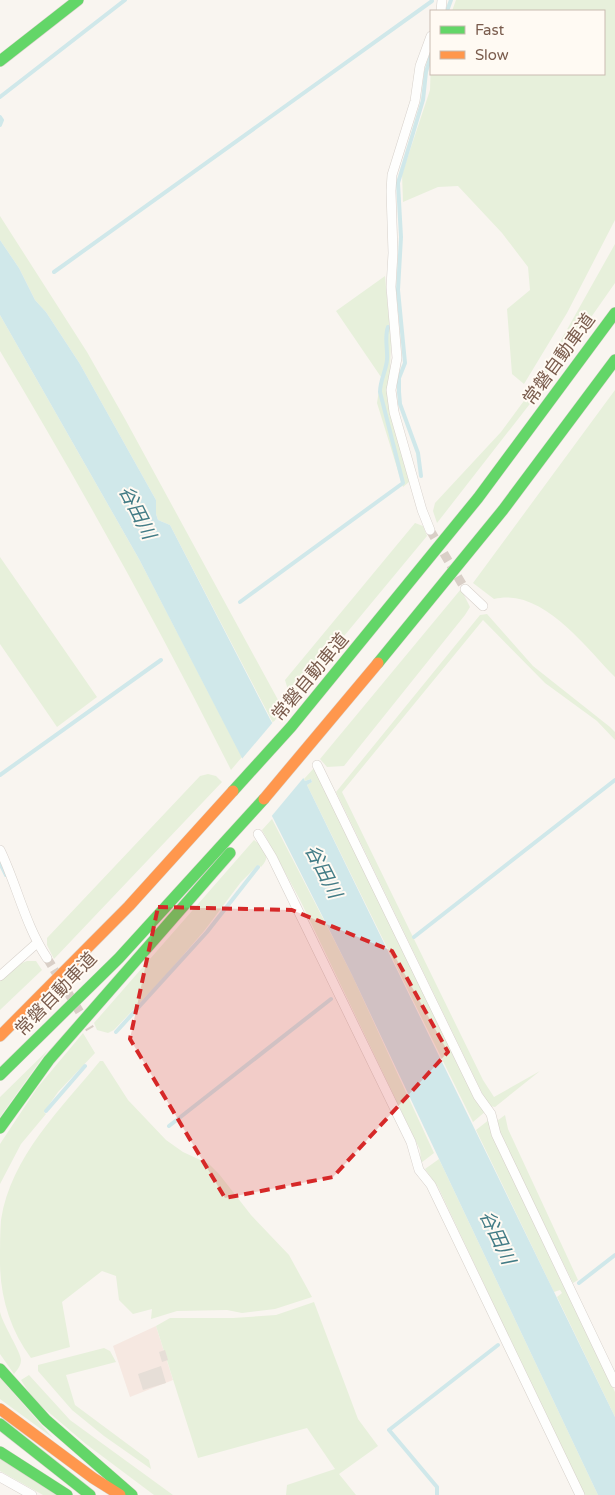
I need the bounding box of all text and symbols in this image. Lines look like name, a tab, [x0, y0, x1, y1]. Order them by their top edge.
legend	[430, 10, 605, 75]
text: Fast	[475, 21, 505, 39]
text: Slow	[475, 46, 509, 64]
street label: 常磐自動車道	[518, 309, 600, 409]
water label: 谷田川	[114, 482, 161, 545]
street label: 常磐自動車道	[267, 629, 353, 725]
water label: 谷田川	[300, 841, 347, 904]
street label: 常磐自動車道	[11, 948, 101, 1040]
water label: 谷田川	[475, 1207, 520, 1270]

